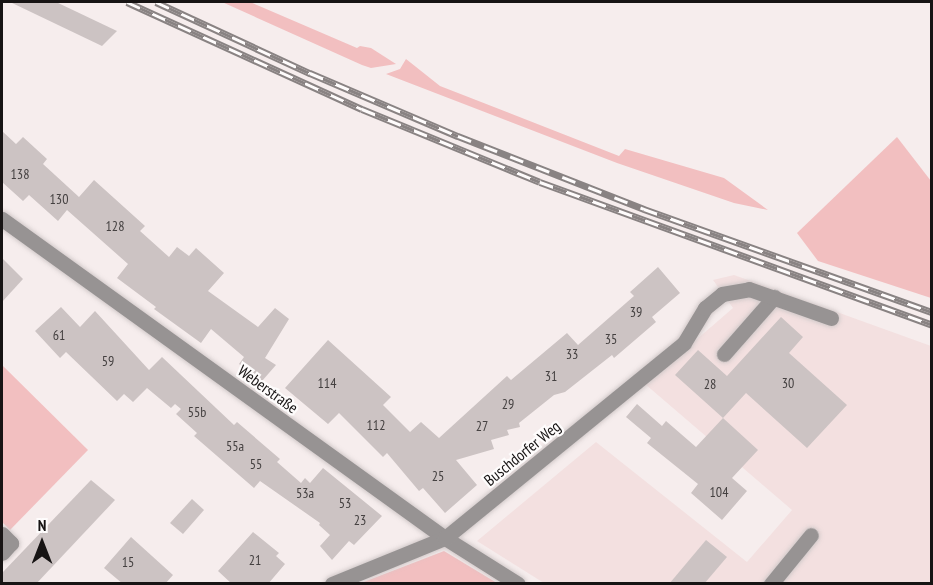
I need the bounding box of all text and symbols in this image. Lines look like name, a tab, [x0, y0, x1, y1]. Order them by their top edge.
house number: 138	[11, 166, 29, 182]
house number: 130	[50, 191, 68, 207]
house number: 128	[106, 218, 124, 234]
house number: 39	[630, 304, 642, 320]
house number: 61	[53, 327, 65, 343]
house number: 35	[605, 331, 617, 347]
house number: 33	[566, 346, 578, 362]
house number: 59	[102, 353, 114, 369]
street label: Weberstraße	[234, 361, 302, 417]
house number: 31	[545, 368, 557, 384]
house number: 114	[318, 375, 336, 391]
house number: 30	[782, 375, 794, 391]
house number: 28	[704, 376, 716, 392]
house number: 29	[502, 396, 514, 412]
house number: 55b	[188, 404, 206, 420]
street label: Buschdorfer Weg	[480, 416, 564, 490]
house number: 112	[367, 417, 385, 433]
house number: 27	[476, 418, 488, 434]
house number: 55a	[226, 438, 244, 454]
house number: 55	[250, 456, 262, 472]
house number: 25	[432, 468, 444, 484]
house number: 104	[710, 484, 728, 500]
house number: 53a	[296, 485, 314, 501]
house number: 53	[339, 495, 351, 511]
house number: 23	[354, 512, 366, 528]
north arrow	[12, 513, 72, 573]
text: N	[38, 515, 46, 535]
house number: 21	[249, 552, 261, 568]
house number: 15	[122, 554, 134, 570]

